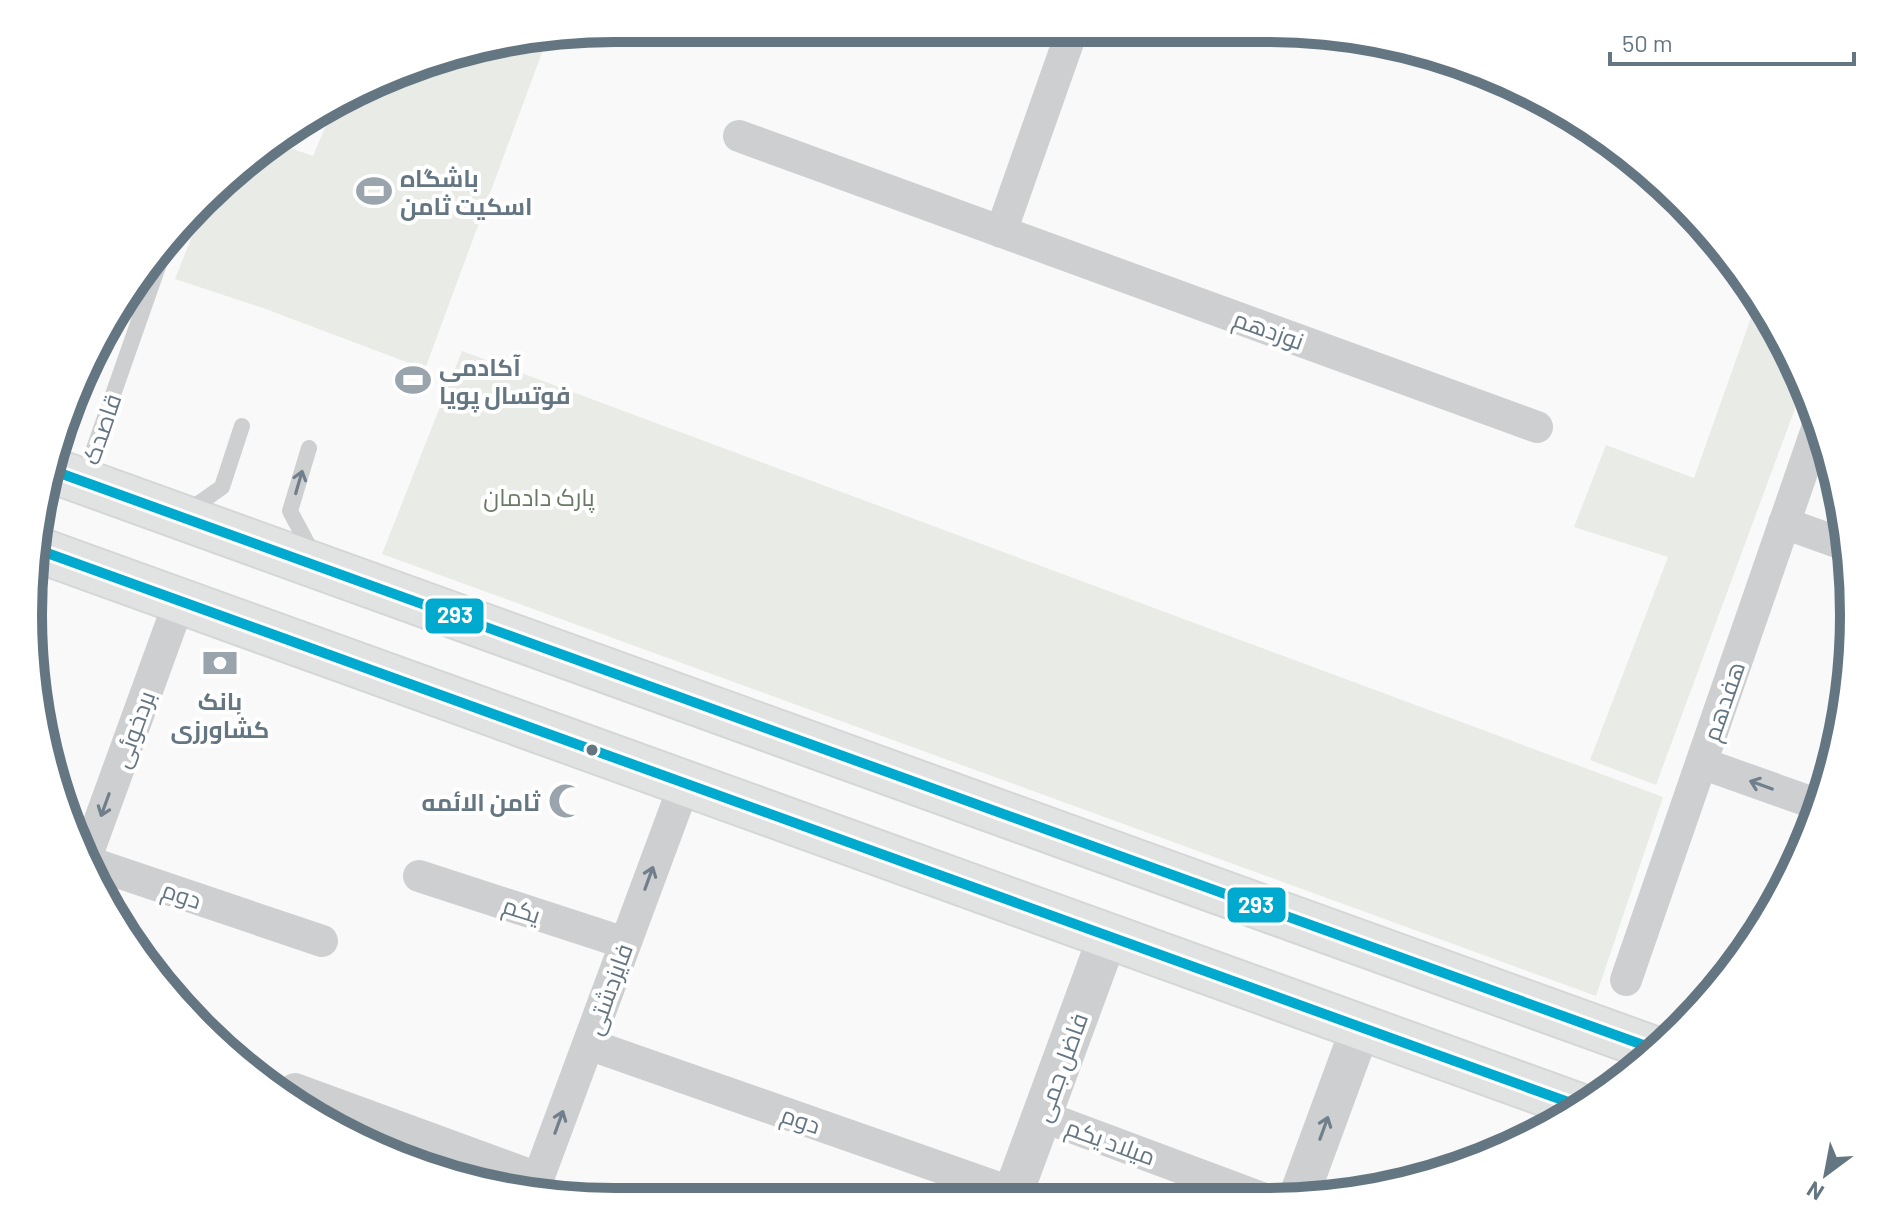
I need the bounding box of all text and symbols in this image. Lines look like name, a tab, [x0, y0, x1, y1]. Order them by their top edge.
scale bar	[1610, 16, 1854, 66]
text: 50 m	[1622, 28, 1673, 57]
place label: باشگاه اسکیت ثامن	[400, 163, 532, 221]
sports icon: باشگاه اسکیت ثامن	[355, 172, 393, 210]
street label: نوزدهم	[1229, 303, 1308, 358]
place label: آکادمی فوتسال پویا	[439, 352, 571, 413]
sports icon: آکادمی فوتسال پویا	[394, 361, 432, 399]
street label: قاصدک	[75, 390, 127, 468]
one-way arrow	[292, 469, 307, 495]
park label: پارک دادمان	[483, 482, 595, 514]
line badge: 293	[424, 597, 485, 635]
text: 293	[437, 601, 473, 627]
bank icon: بانک کشاورزی	[201, 644, 239, 682]
street label: هفدهم	[1696, 657, 1753, 746]
street label: بردخوئی	[106, 686, 161, 772]
place label: بانک کشاورزی	[171, 686, 269, 744]
unlabelled marker	[584, 742, 600, 758]
one-way arrow	[1749, 776, 1774, 791]
mosque icon: ثامن الائمه	[547, 782, 585, 820]
place label: ثامن الائمه	[422, 787, 541, 817]
one-way arrow	[97, 792, 111, 817]
one-way arrow	[643, 866, 657, 891]
street label: دوم	[158, 874, 205, 917]
line badge: 293	[1226, 886, 1287, 924]
street label: یکم	[499, 889, 545, 932]
text: 293	[1238, 891, 1274, 917]
street label: فایزدشتی	[578, 939, 639, 1039]
street label: فاضل جمی	[1027, 1009, 1094, 1126]
street label: دوم	[777, 1099, 824, 1142]
one-way arrow	[553, 1110, 567, 1135]
street label: میلاد یکم	[1061, 1111, 1160, 1173]
one-way arrow	[1318, 1116, 1332, 1140]
north arrow	[1786, 1134, 1866, 1214]
text: N	[1802, 1177, 1828, 1207]

